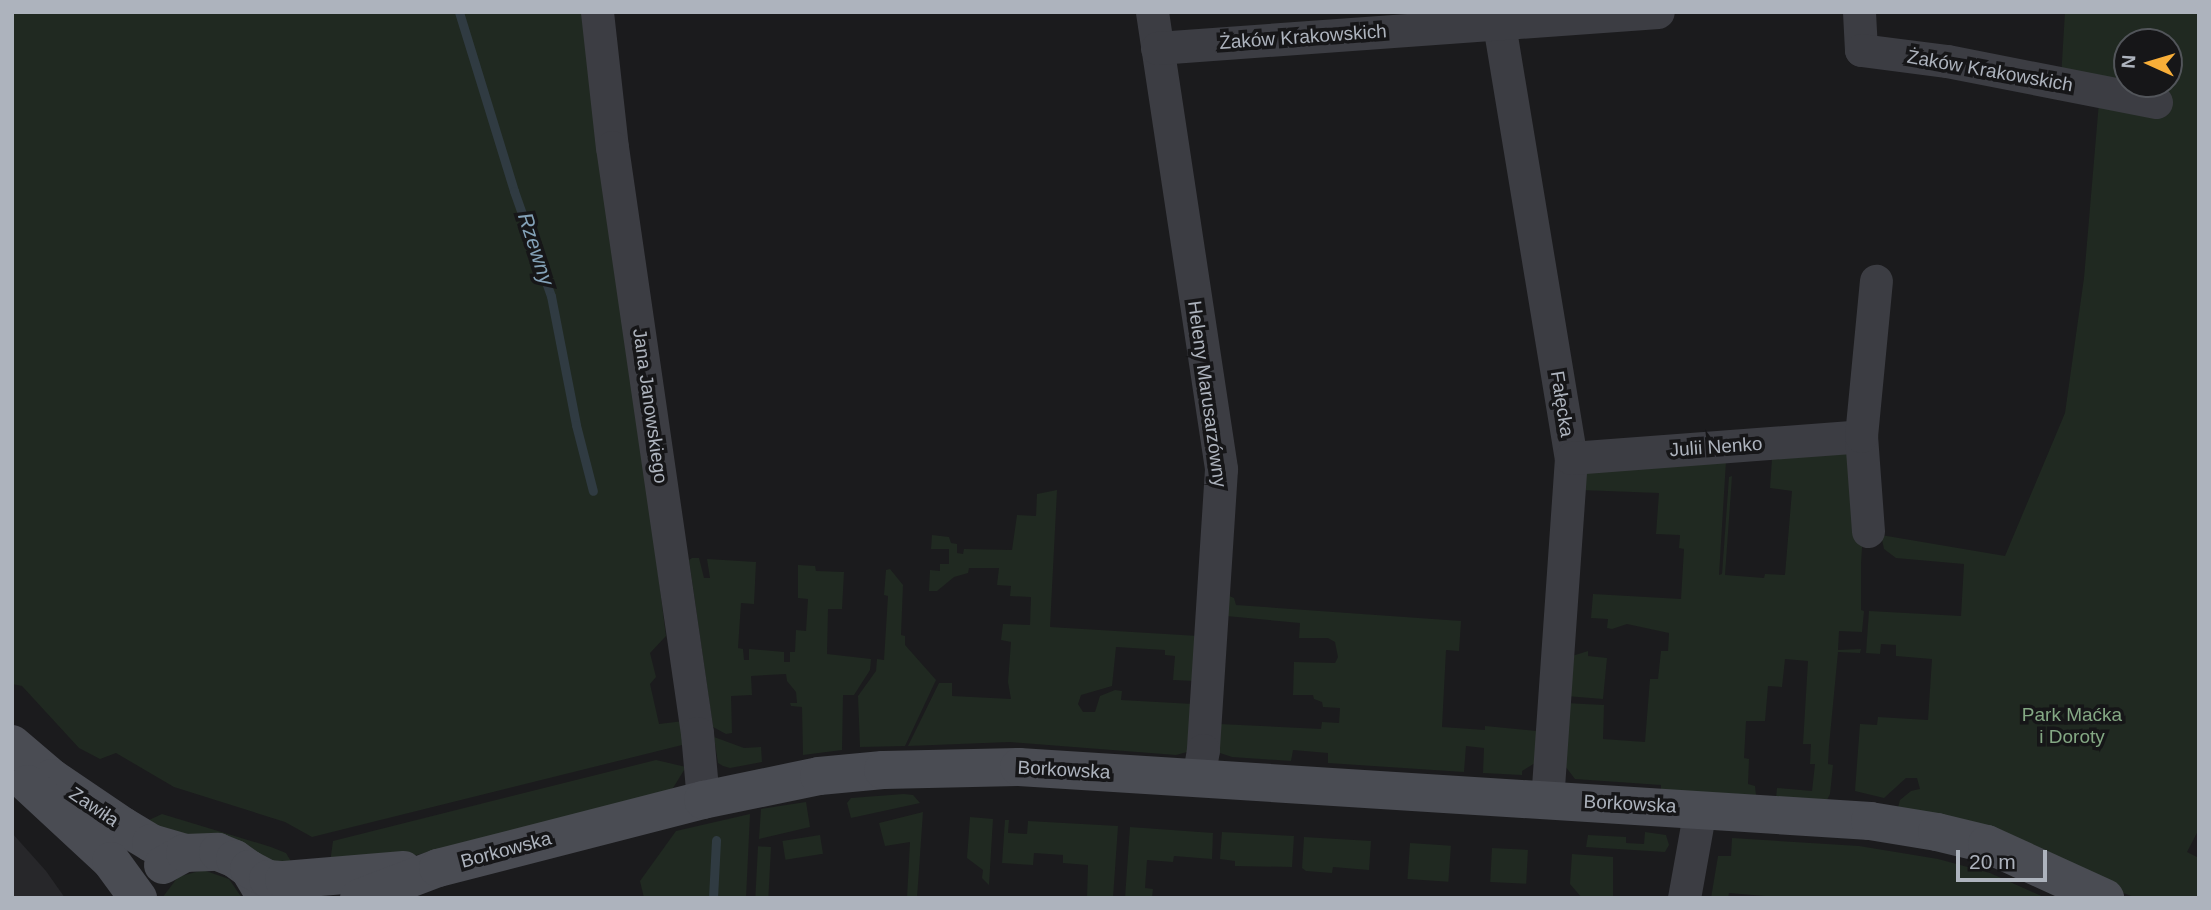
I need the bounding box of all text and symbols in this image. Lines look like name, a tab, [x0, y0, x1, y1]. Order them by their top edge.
street label: Żaków Krakowskich	[1218, 20, 1388, 54]
north arrow	[2113, 28, 2183, 98]
street label: Żaków Krakowskich	[1905, 45, 2075, 97]
text: N	[2118, 54, 2140, 69]
water label: Rzewny	[512, 210, 560, 288]
street label: Heleny Marusarzówny	[1183, 299, 1231, 489]
street label: Jana Janowskiego	[628, 327, 672, 485]
street label: Fałęcka	[1546, 369, 1578, 439]
street label: Julii Nenko	[1669, 432, 1763, 462]
park label: Park Maćka i Doroty	[2022, 704, 2122, 748]
street label: Borkowska	[1017, 756, 1111, 784]
street label: Zawiła	[65, 782, 123, 832]
street label: Borkowska	[1583, 790, 1677, 818]
street label: Borkowska	[458, 827, 554, 873]
scale bar	[1959, 836, 2050, 880]
text: 20 m	[1969, 850, 2016, 873]

